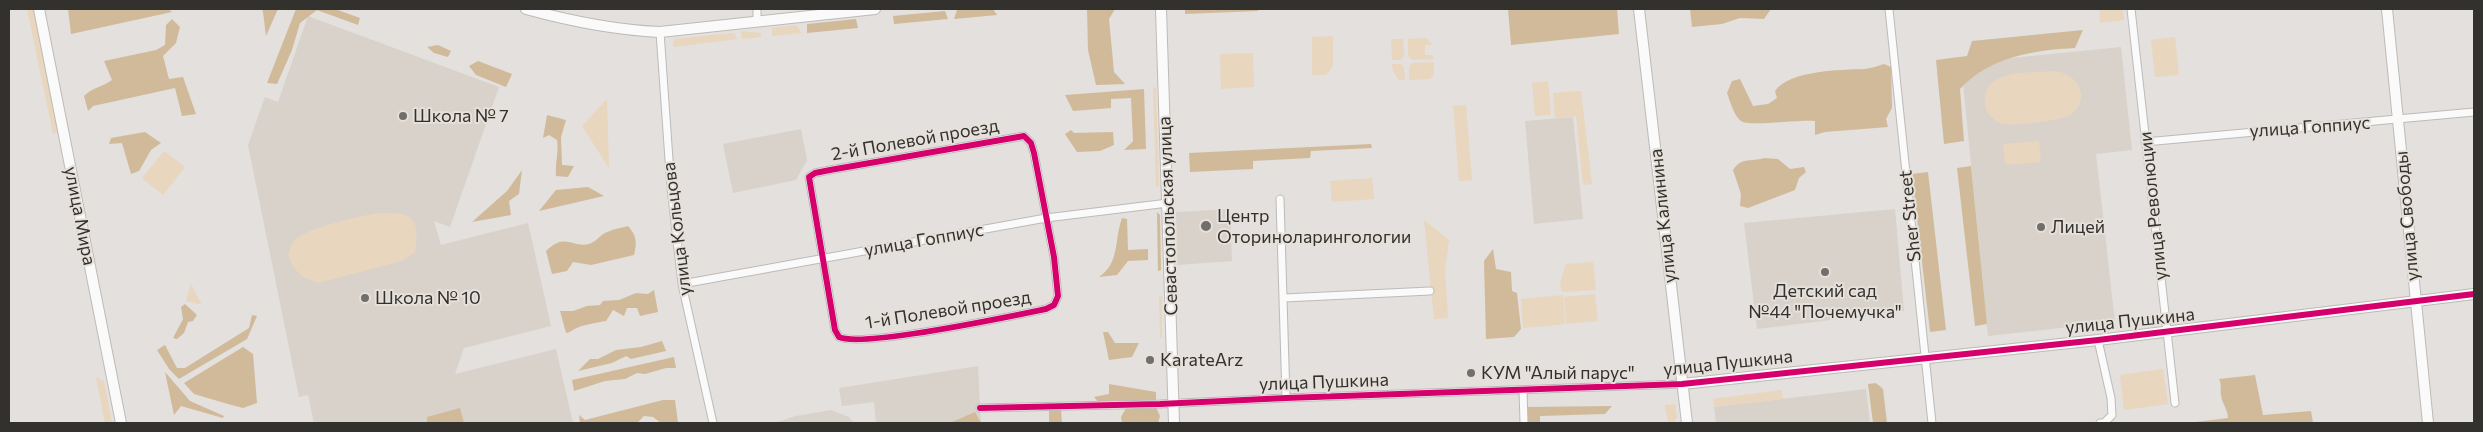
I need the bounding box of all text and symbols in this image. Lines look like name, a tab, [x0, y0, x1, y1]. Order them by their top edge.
place label: Школа № 7	[413, 105, 509, 127]
marker: Школа № 7	[397, 110, 409, 122]
street label: улица Гоппиус	[2249, 112, 2371, 142]
street label: 2-й Полевой проезд	[830, 115, 1000, 165]
street label: Севастопольская улица	[1154, 116, 1182, 316]
street label: улица Революции	[2134, 130, 2172, 282]
street label: улица Калинина	[1645, 148, 1681, 284]
street label: улица Свободы	[2391, 150, 2423, 282]
street label: улица Кольцова	[658, 161, 696, 297]
street label: улица Мира	[60, 165, 100, 267]
street label: Sher Street	[1894, 169, 1926, 263]
place label: Центр Оториноларингологии	[1217, 205, 1411, 248]
place label: Лицей	[2051, 216, 2105, 238]
street label: улица Гоппиус	[863, 219, 985, 261]
marker: Центр Оториноларингологии	[1199, 219, 1213, 233]
marker: Лицей	[2035, 221, 2047, 233]
marker: Детский сад №44 "Почемучка"	[1819, 266, 1831, 278]
place label: Детский сад №44 "Почемучка"	[1748, 280, 1902, 322]
street label: 1-й Полевой проезд	[864, 286, 1032, 334]
place label: Школа № 10	[375, 287, 481, 309]
marker: Школа № 10	[359, 292, 371, 304]
street label: улица Пушкина	[2064, 303, 2196, 339]
street label: улица Пушкина	[1662, 345, 1794, 381]
place label: KarateArz	[1160, 349, 1243, 371]
marker: KarateArz	[1144, 354, 1156, 366]
place label: КУМ "Алый парус"	[1481, 362, 1635, 384]
marker: КУМ "Алый парус"	[1465, 367, 1477, 379]
street label: улица Пушкина	[1259, 369, 1389, 395]

